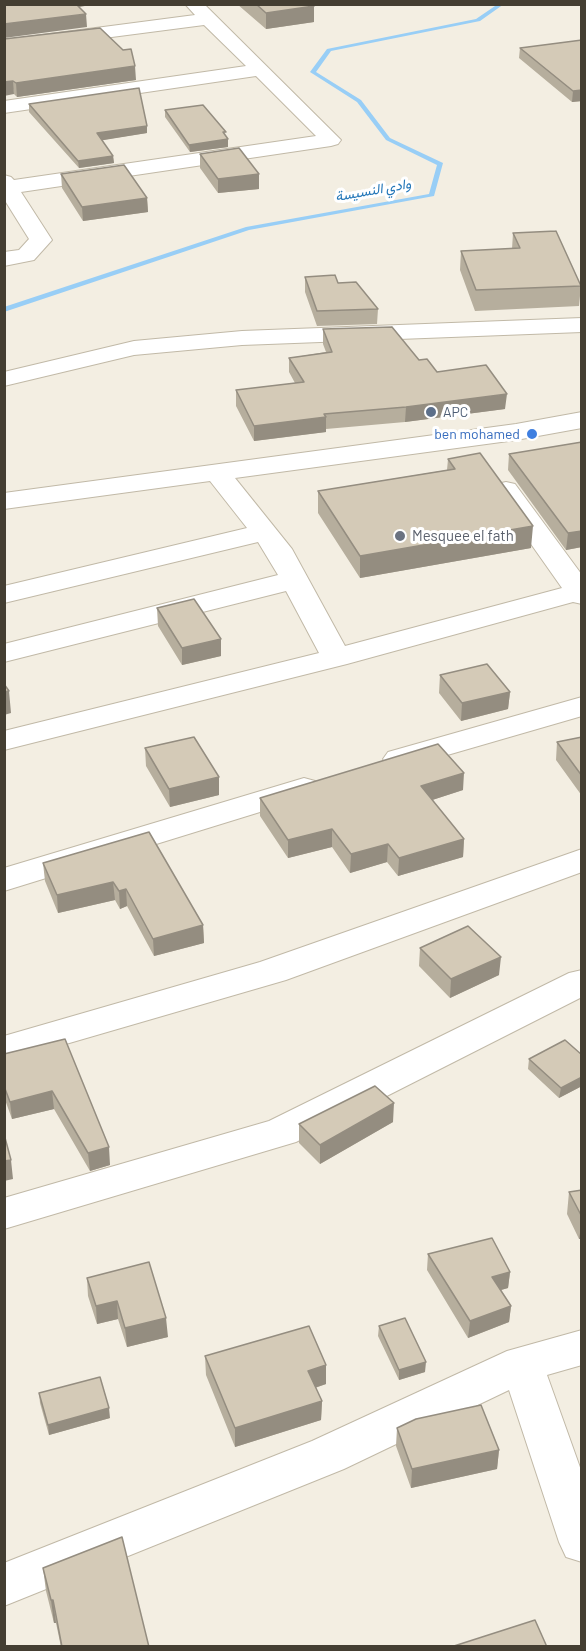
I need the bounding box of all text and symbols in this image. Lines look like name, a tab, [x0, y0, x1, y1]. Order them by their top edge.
water label: وادي النسيسة	[334, 175, 412, 205]
place label: APC	[443, 404, 468, 420]
marker: APC	[424, 405, 438, 419]
place label: ben mohamed	[434, 426, 520, 442]
marker: ben mohamed	[525, 427, 539, 441]
place label: Mesquee el fath	[412, 527, 514, 545]
marker: Mesquee el fath	[393, 529, 407, 543]

